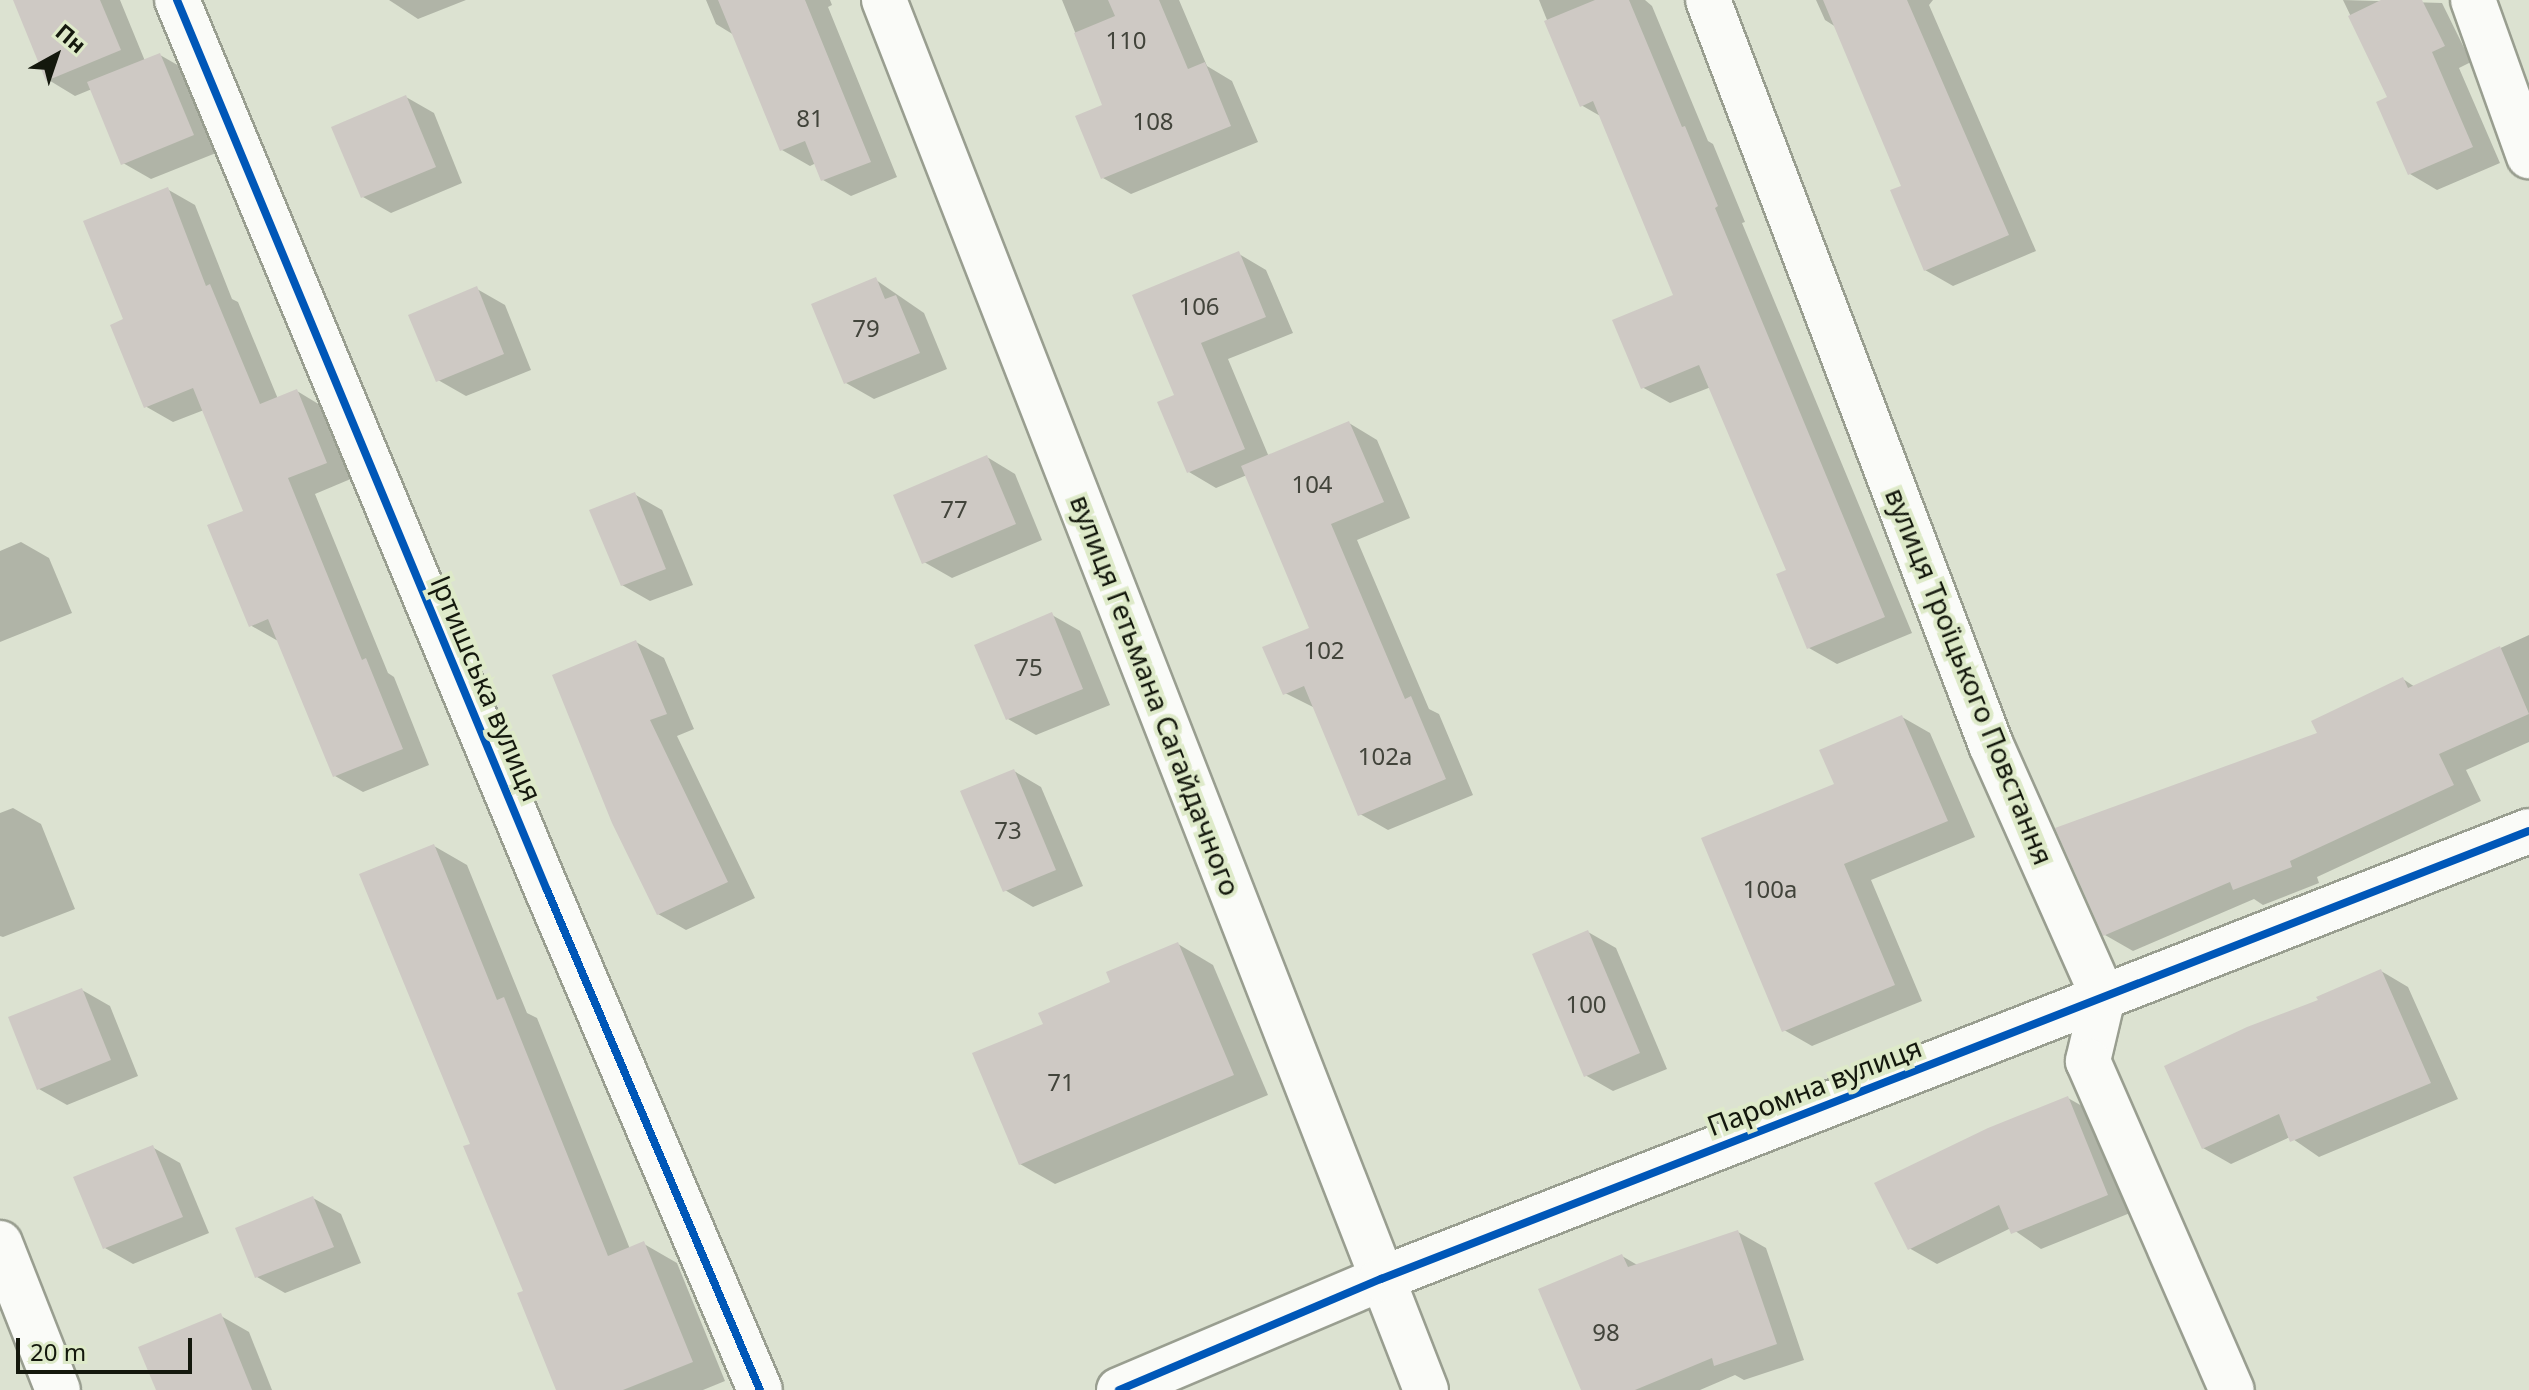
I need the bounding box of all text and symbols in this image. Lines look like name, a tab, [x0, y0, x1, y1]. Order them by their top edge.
north arrow	[16, 16, 96, 96]
text: Пн	[50, 16, 93, 59]
house number: 110	[1105, 26, 1147, 54]
house number: 81	[796, 104, 824, 132]
house number: 108	[1132, 107, 1174, 135]
house number: 106	[1178, 292, 1220, 320]
house number: 79	[852, 314, 880, 342]
house number: 104	[1291, 470, 1333, 498]
street label: вулиця Троїцького Повстання	[1879, 483, 2061, 869]
street label: вулиця Гетьмана Сагайдачного	[1064, 490, 1248, 900]
house number: 77	[940, 495, 968, 523]
street label: Іртишська вулиця	[424, 570, 550, 806]
house number: 102	[1303, 636, 1345, 664]
house number: 75	[1015, 653, 1043, 681]
house number: 102а	[1358, 742, 1412, 770]
house number: 73	[994, 816, 1022, 844]
house number: 100а	[1743, 875, 1797, 903]
house number: 100	[1565, 990, 1607, 1018]
street label: Паромна вулиця	[1702, 1030, 1926, 1142]
house number: 71	[1047, 1068, 1075, 1096]
house number: 98	[1592, 1318, 1620, 1346]
scale bar	[20, 1322, 196, 1372]
text: 20 m	[30, 1335, 86, 1368]

